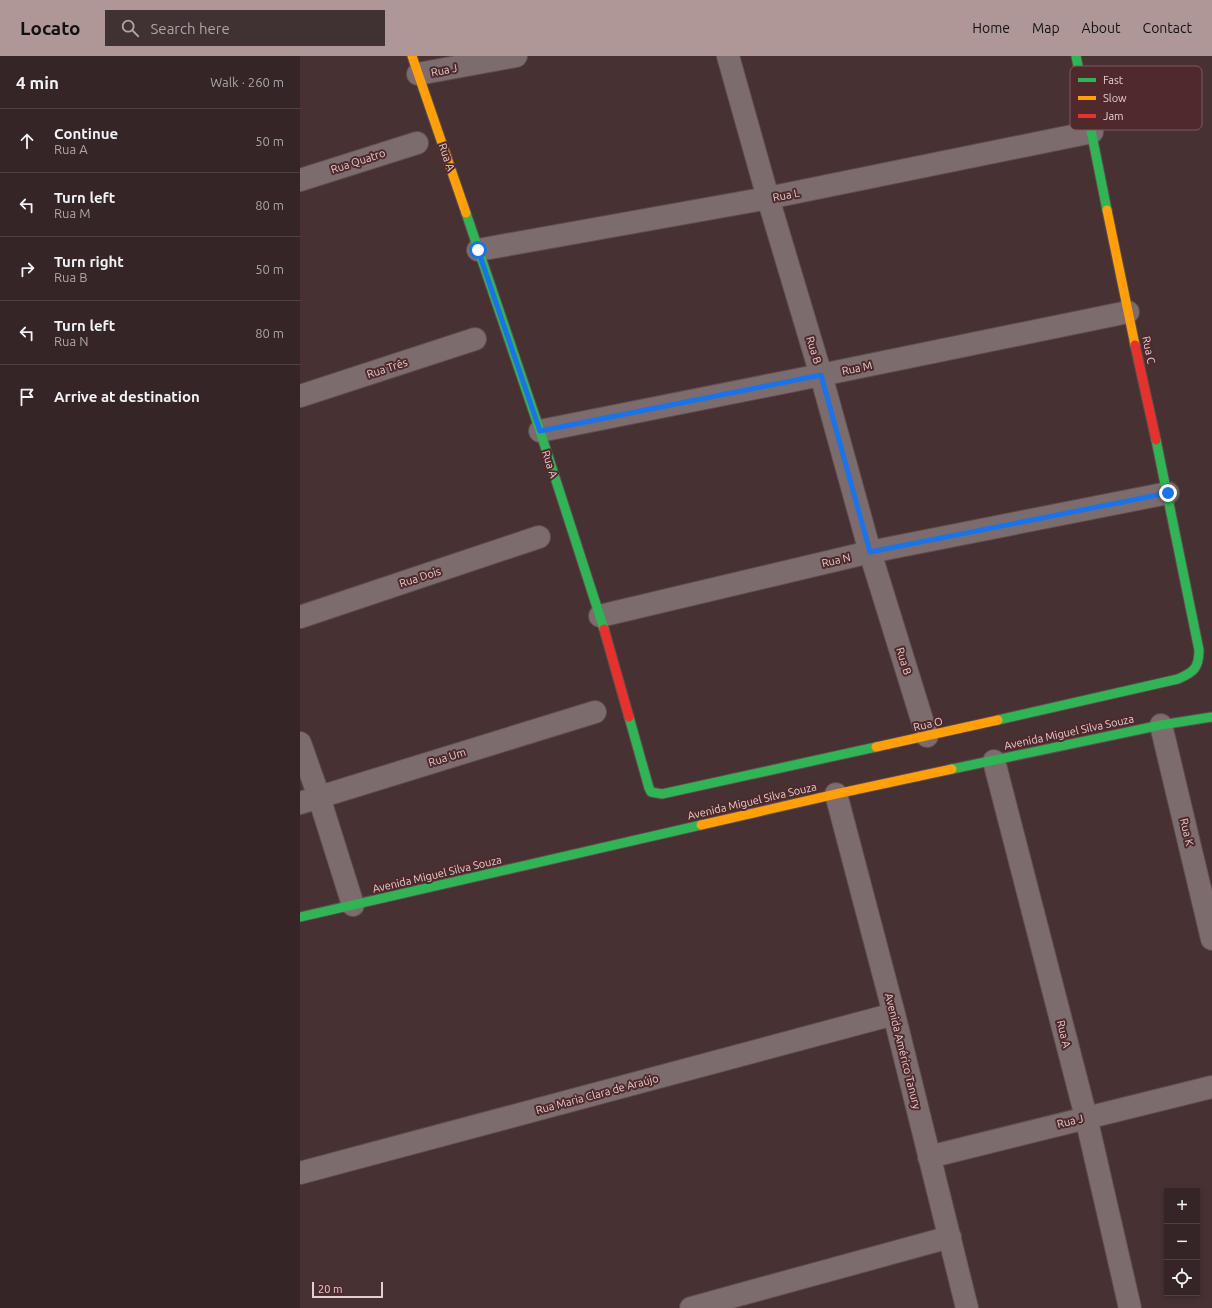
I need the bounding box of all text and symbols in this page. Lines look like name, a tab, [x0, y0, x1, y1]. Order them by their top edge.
search box	[105, 10, 385, 46]
text: Locato	[20, 17, 81, 39]
icon: search	[119, 17, 141, 39]
text: Search here	[151, 20, 230, 37]
text: Home	[972, 20, 1010, 36]
text: Map	[1032, 20, 1060, 36]
text: About	[1082, 20, 1121, 36]
text: Contact	[1143, 20, 1192, 36]
street label: Rua J	[430, 62, 458, 78]
legend	[1070, 66, 1202, 130]
text: 4 min	[16, 73, 59, 92]
text: Fast	[1103, 74, 1124, 86]
text: Walk · 260 m	[210, 75, 284, 89]
text: Slow	[1103, 92, 1127, 104]
text: Jam	[1103, 110, 1124, 122]
text: Continue	[54, 125, 118, 142]
icon: ahead	[16, 130, 38, 152]
text: 50 m	[255, 134, 284, 148]
text: Rua A	[54, 142, 88, 156]
street label: Rua A	[437, 142, 458, 173]
street label: Rua Quatro	[329, 147, 387, 175]
street label: Rua L	[772, 186, 801, 203]
text: Turn left	[54, 189, 115, 206]
icon: left	[16, 194, 38, 216]
text: 80 m	[255, 198, 284, 212]
text: Rua M	[54, 206, 90, 220]
route start	[469, 241, 487, 259]
text: Turn right	[54, 253, 124, 270]
icon: right	[16, 258, 38, 280]
text: 50 m	[255, 262, 284, 276]
text: Rua B	[54, 270, 87, 284]
text: Turn left	[54, 317, 115, 334]
icon: left	[16, 322, 38, 344]
text: 80 m	[255, 326, 284, 340]
text: Rua N	[54, 334, 88, 348]
street label: Rua B	[804, 335, 824, 365]
street label: Rua C	[1140, 335, 1158, 365]
street label: Rua Três	[365, 356, 409, 380]
street label: Rua M	[841, 359, 873, 377]
icon: arrive	[16, 386, 38, 408]
text: Arrive at destination	[54, 388, 200, 405]
street label: Rua A	[540, 449, 560, 480]
route end	[1159, 484, 1177, 502]
street label: Rua N	[820, 551, 852, 569]
street label: Rua Dois	[398, 565, 442, 589]
street label: Rua B	[894, 646, 914, 676]
street label: Avenida Miguel Silva Souza	[1003, 712, 1135, 752]
street label: Rua O	[912, 715, 944, 733]
street label: Rua Um	[427, 746, 467, 768]
street label: Avenida Miguel Silva Souza	[686, 780, 818, 822]
street label: Rua K	[1178, 817, 1196, 847]
street label: Avenida Miguel Silva Souza	[371, 853, 503, 895]
street label: Avenida Américo Tanury	[883, 992, 923, 1111]
street label: Rua A	[1055, 1019, 1073, 1050]
street label: Rua Maria Clara de Araújo	[534, 1072, 660, 1116]
street label: Rua J	[1056, 1112, 1084, 1130]
map controls	[1164, 1188, 1200, 1296]
button: +	[1164, 1188, 1200, 1224]
button: −	[1164, 1224, 1200, 1260]
button: locate	[1164, 1260, 1200, 1296]
scale bar	[312, 1280, 383, 1299]
text: 20 m	[318, 1283, 342, 1295]

